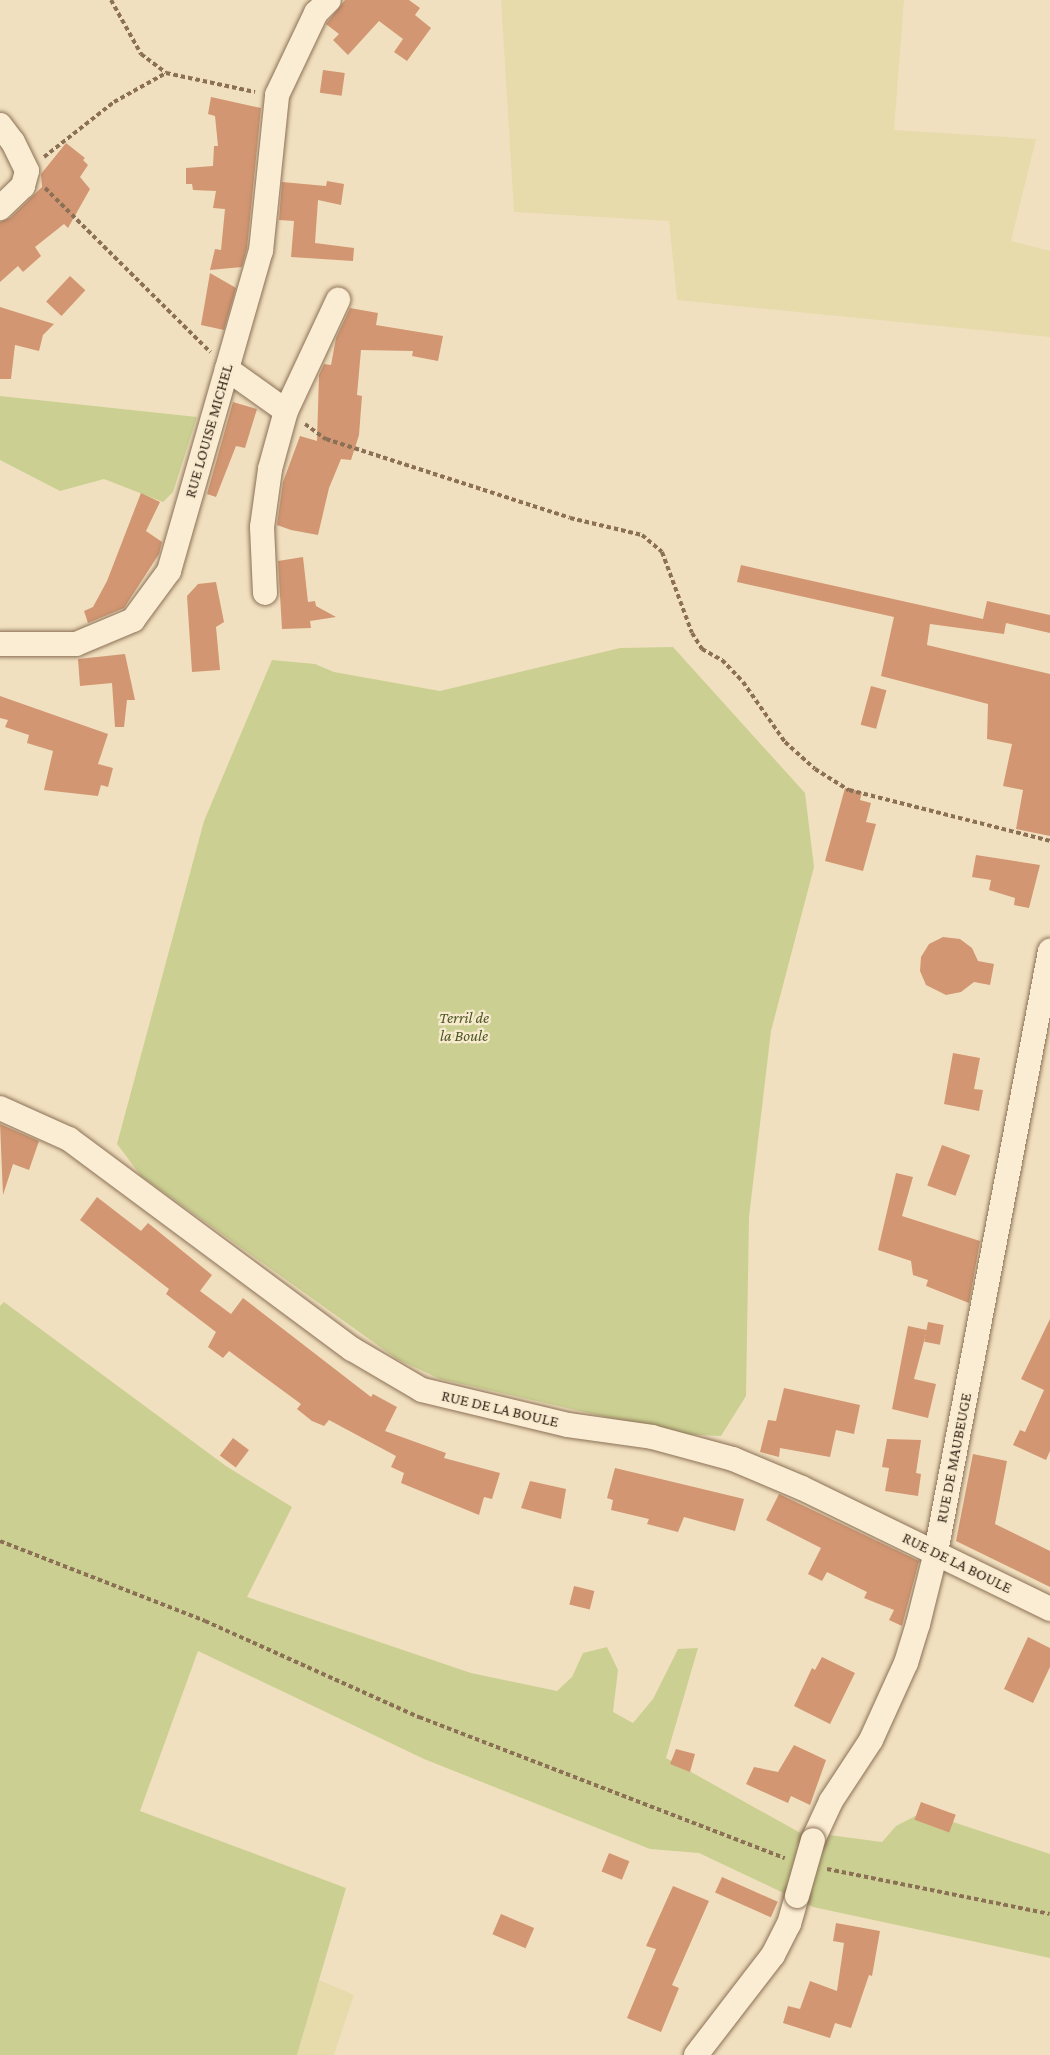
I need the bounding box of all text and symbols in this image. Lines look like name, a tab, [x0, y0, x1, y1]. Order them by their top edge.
street label: RUE LOUISE MICHEL	[181, 362, 237, 500]
park label: Terril de la Boule	[439, 1008, 489, 1046]
street label: RUE DE LA BOULE	[440, 1386, 560, 1432]
street label: RUE DE MAUBEUGE	[932, 1391, 976, 1525]
street label: RUE DE LA BOULE	[899, 1528, 1015, 1598]

